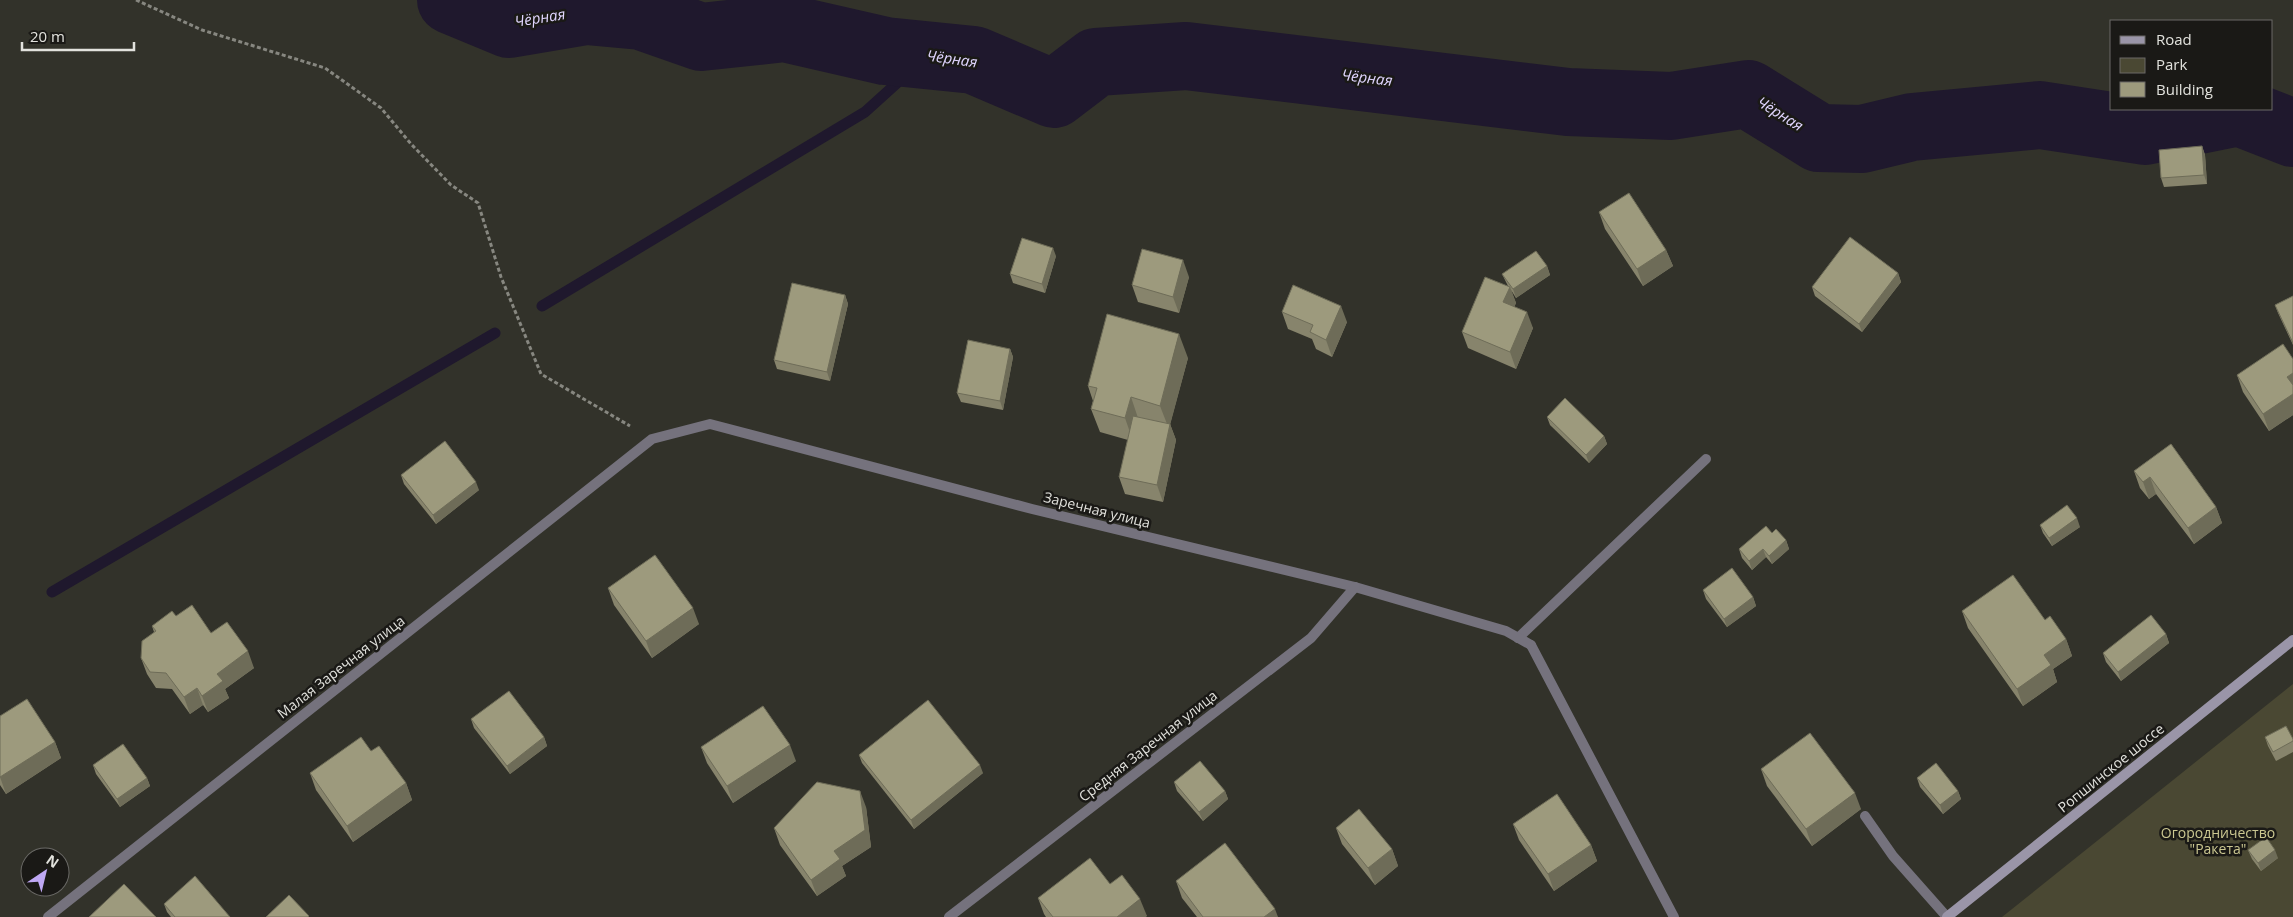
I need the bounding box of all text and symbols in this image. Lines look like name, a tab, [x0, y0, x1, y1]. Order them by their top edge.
water label: Чёрная	[513, 3, 567, 31]
scale bar	[22, 20, 135, 52]
legend	[2110, 20, 2273, 110]
text: 20 m	[30, 26, 65, 46]
text: Road	[2156, 29, 2192, 49]
water label: Чёрная	[925, 45, 979, 71]
text: Park	[2156, 54, 2187, 74]
water label: Чёрная	[1341, 64, 1394, 90]
text: Building	[2156, 79, 2213, 99]
water label: Чёрная	[1754, 91, 1808, 135]
street label: Заречная улица	[1042, 487, 1152, 532]
street label: Малая Заречная улица	[273, 611, 408, 722]
street label: Средняя Заречная улица	[1075, 686, 1221, 806]
street label: Ропшинское шоссе	[2054, 719, 2168, 816]
park label: Огородничество "Ракета"	[2161, 823, 2275, 858]
north arrow	[20, 847, 70, 897]
text: N	[43, 850, 63, 872]

